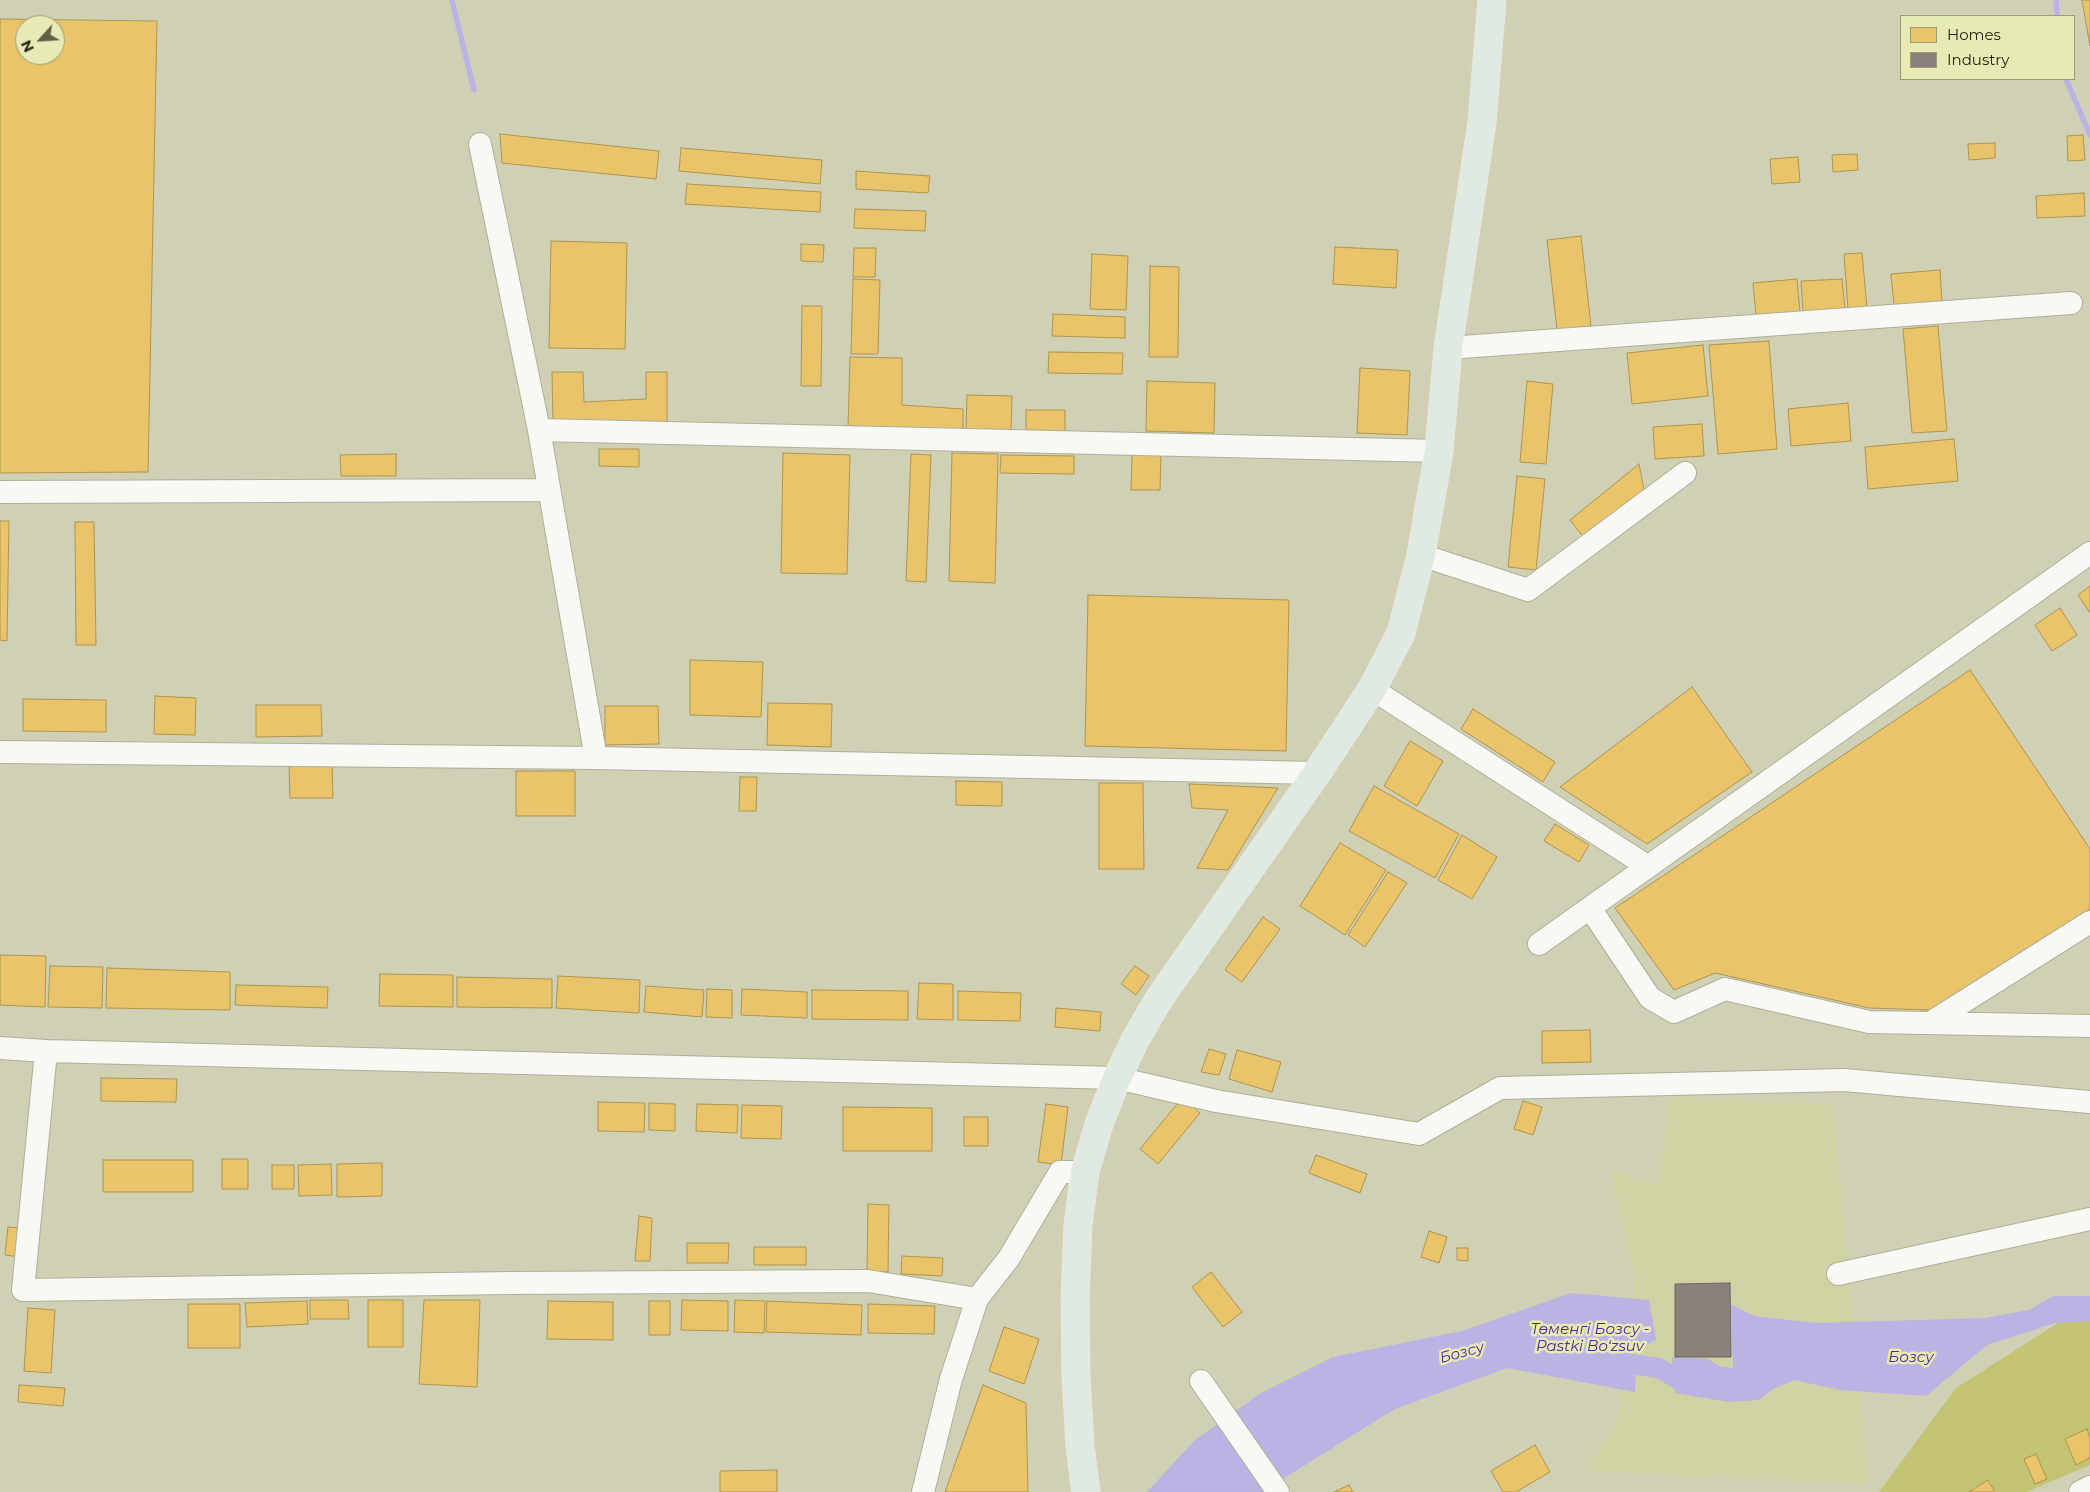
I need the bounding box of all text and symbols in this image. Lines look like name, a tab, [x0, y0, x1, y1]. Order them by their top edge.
north arrow	[15, 15, 65, 65]
legend	[1900, 15, 2075, 80]
text: Homes	[1947, 25, 2001, 44]
text: N	[17, 37, 38, 55]
text: Industry	[1947, 50, 2009, 69]
water label: Төменгі Бозсу - Pastki Boʻzsuv	[1530, 1321, 1650, 1356]
water label: Бозсу	[1438, 1338, 1486, 1368]
water label: Бозсу	[1888, 1349, 1934, 1367]

